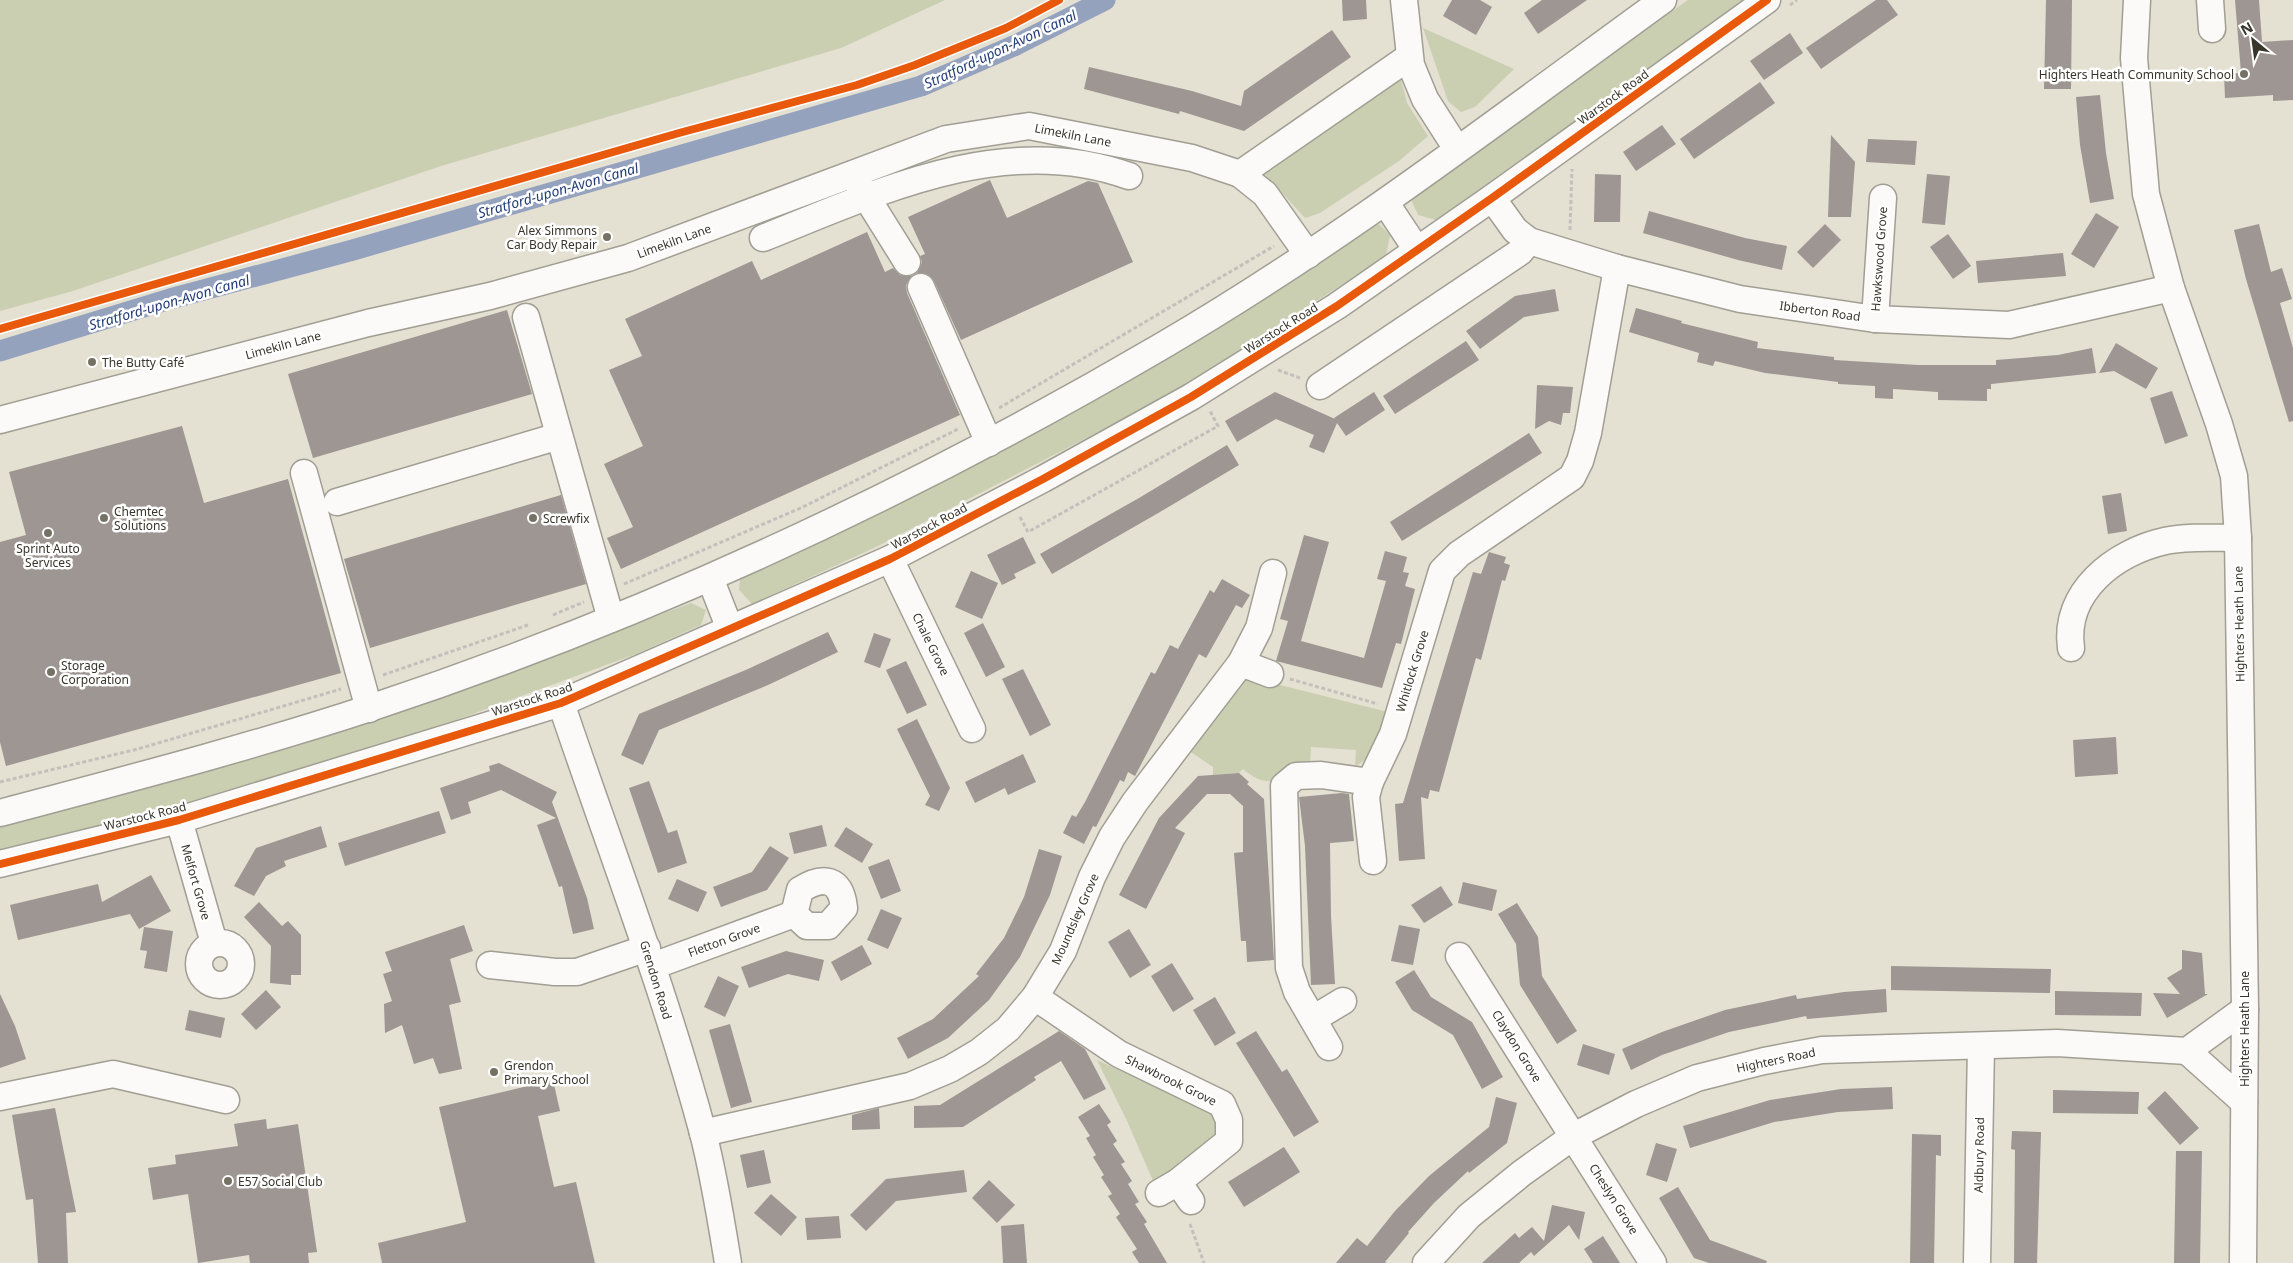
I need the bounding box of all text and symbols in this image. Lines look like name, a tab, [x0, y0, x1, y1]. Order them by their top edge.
water label: Stratford-upon-Avon Canal	[921, 5, 1080, 93]
north arrow	[2228, 15, 2278, 65]
text: N	[2237, 17, 2256, 39]
street label: Warstock Road	[1574, 65, 1652, 129]
place label: Highters Heath Community School	[2039, 66, 2234, 83]
marker: Highters Heath Community School	[2238, 68, 2250, 80]
street label: Limekiln Lane	[1033, 119, 1113, 151]
water label: Stratford-upon-Avon Canal	[476, 158, 641, 222]
street label: Hawkswood Grove	[1867, 206, 1891, 312]
street label: Limekiln Lane	[635, 220, 714, 262]
place label: Alex Simmons Car Body Repair	[507, 222, 597, 253]
marker: Alex Simmons Car Body Repair	[601, 231, 613, 243]
water label: Stratford-upon-Avon Canal	[87, 270, 252, 334]
street label: Ibberton Road	[1778, 297, 1862, 325]
street label: Warstock Road	[1241, 299, 1321, 357]
street label: Limekiln Lane	[243, 327, 323, 363]
place label: The Butty Café	[102, 354, 185, 371]
marker: The Butty Café	[86, 356, 98, 368]
street label: Warstock Road	[888, 499, 970, 553]
place label: Chemtec Solutions	[114, 503, 166, 534]
place label: Screwfix	[543, 510, 590, 527]
marker: Chemtec Solutions	[98, 512, 110, 524]
marker: Screwfix	[527, 512, 539, 524]
marker: Sprint Auto Services	[42, 527, 54, 539]
place label: Sprint Auto Services	[16, 540, 80, 571]
street label: Highters Heath Lane	[2229, 566, 2249, 682]
street label: Chale Grove	[908, 610, 954, 679]
street label: Whitlock Grove	[1391, 628, 1433, 714]
place label: Storage Corporation	[61, 657, 129, 688]
marker: Storage Corporation	[45, 666, 57, 678]
street label: Warstock Road	[489, 678, 575, 720]
street label: Warstock Road	[102, 798, 188, 834]
street label: Melfort Grove	[177, 842, 215, 922]
street label: Moundsley Grove	[1047, 870, 1103, 967]
street label: Fletton Grove	[685, 919, 763, 961]
street label: Grendon Road	[636, 938, 676, 1022]
street label: Highters Heath Lane	[2236, 971, 2253, 1087]
street label: Claydon Grove	[1488, 1007, 1546, 1085]
street label: Highters Road	[1735, 1043, 1817, 1077]
street label: Shawbrook Grove	[1122, 1051, 1220, 1110]
place label: Grendon Primary School	[504, 1057, 589, 1088]
marker: Grendon Primary School	[488, 1066, 500, 1078]
street label: Aldbury Road	[1970, 1117, 1988, 1193]
street label: Cheslyn Grove	[1585, 1160, 1643, 1238]
place label: E57 Social Club	[238, 1173, 323, 1190]
marker: E57 Social Club	[222, 1175, 234, 1187]

